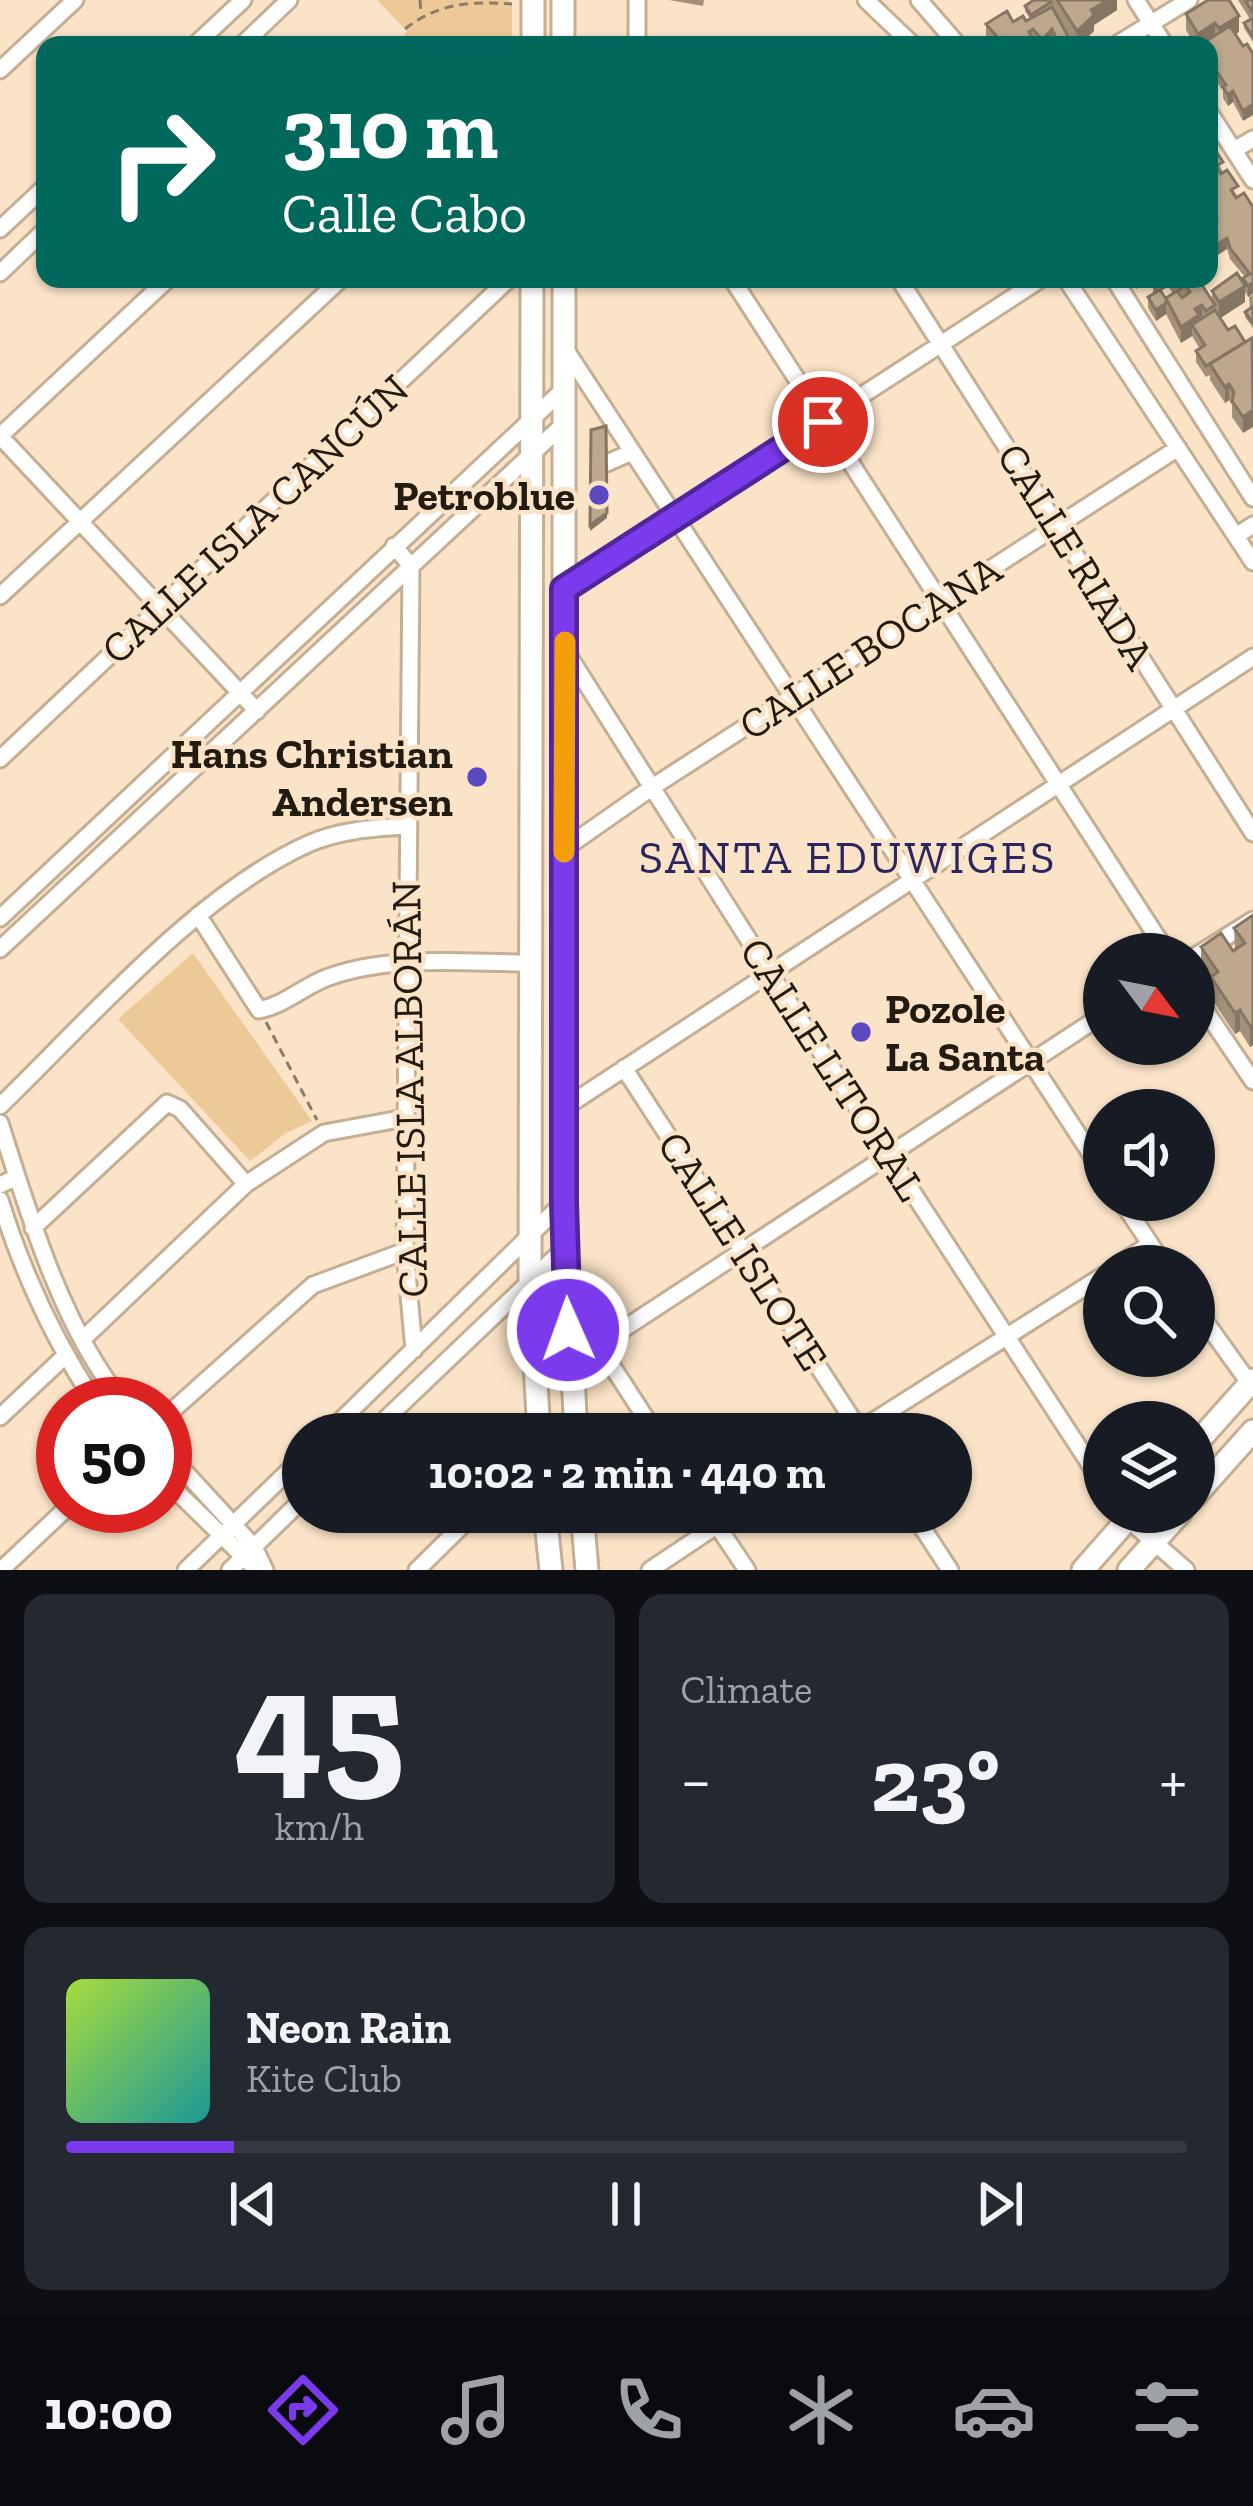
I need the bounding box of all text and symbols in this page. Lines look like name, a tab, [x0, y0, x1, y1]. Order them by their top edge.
text: 310 m	[282, 79, 498, 180]
icon: right	[84, 84, 240, 240]
text: Calle Cabo	[282, 181, 527, 246]
street label: CALLE ISLA CANCÚN	[91, 363, 419, 675]
pin	[772, 371, 874, 473]
icon: arrive	[790, 389, 856, 455]
street label: CALLE RIADA	[986, 434, 1166, 679]
place label: Petroblue	[393, 470, 575, 521]
marker: Petroblue	[586, 482, 612, 508]
street label: CALLE BOCANA	[729, 543, 1011, 751]
place label: Hans Christian Andersen	[171, 728, 453, 827]
marker: Hans Christian Andersen	[464, 764, 490, 790]
district label: SANTA EDUWIGES	[639, 831, 1057, 885]
street label: CALLE ISLA ALBORÁN	[380, 880, 438, 1298]
street label: CALLE LITORAL	[729, 928, 937, 1210]
north arrow	[1083, 933, 1215, 1065]
map controls	[1083, 933, 1215, 1533]
place label: Pozole La Santa	[885, 983, 1045, 1082]
marker: Pozole La Santa	[848, 1019, 874, 1045]
button: sound	[1083, 1089, 1215, 1221]
street label: CALLE ISLOTE	[647, 1122, 839, 1380]
button: search	[1083, 1245, 1215, 1377]
position arrow	[505, 1267, 631, 1393]
speed limit sign: 50	[36, 1377, 192, 1533]
button: layers	[1083, 1401, 1215, 1533]
text: 10:02 · 2 min · 440 m	[429, 1446, 825, 1500]
text: 45	[234, 1631, 404, 1818]
text: Climate	[681, 1666, 812, 1713]
text: 23°	[871, 1726, 1000, 1834]
text: −	[681, 1741, 711, 1820]
text: +	[1159, 1741, 1187, 1820]
text: km/h	[275, 1803, 364, 1850]
text: Neon Rain	[246, 2001, 451, 2055]
text: Kite Club	[246, 2055, 402, 2102]
icon: previous	[220, 2171, 286, 2237]
icon: pause	[593, 2171, 659, 2237]
icon: next	[967, 2171, 1033, 2237]
icon: directions	[261, 2368, 345, 2452]
icon: music	[434, 2368, 518, 2452]
icon: phone	[607, 2368, 691, 2452]
icon: climate	[779, 2368, 863, 2452]
icon: car	[952, 2368, 1036, 2452]
icon: filters	[1125, 2368, 1209, 2452]
text: 10:00	[44, 2378, 173, 2443]

